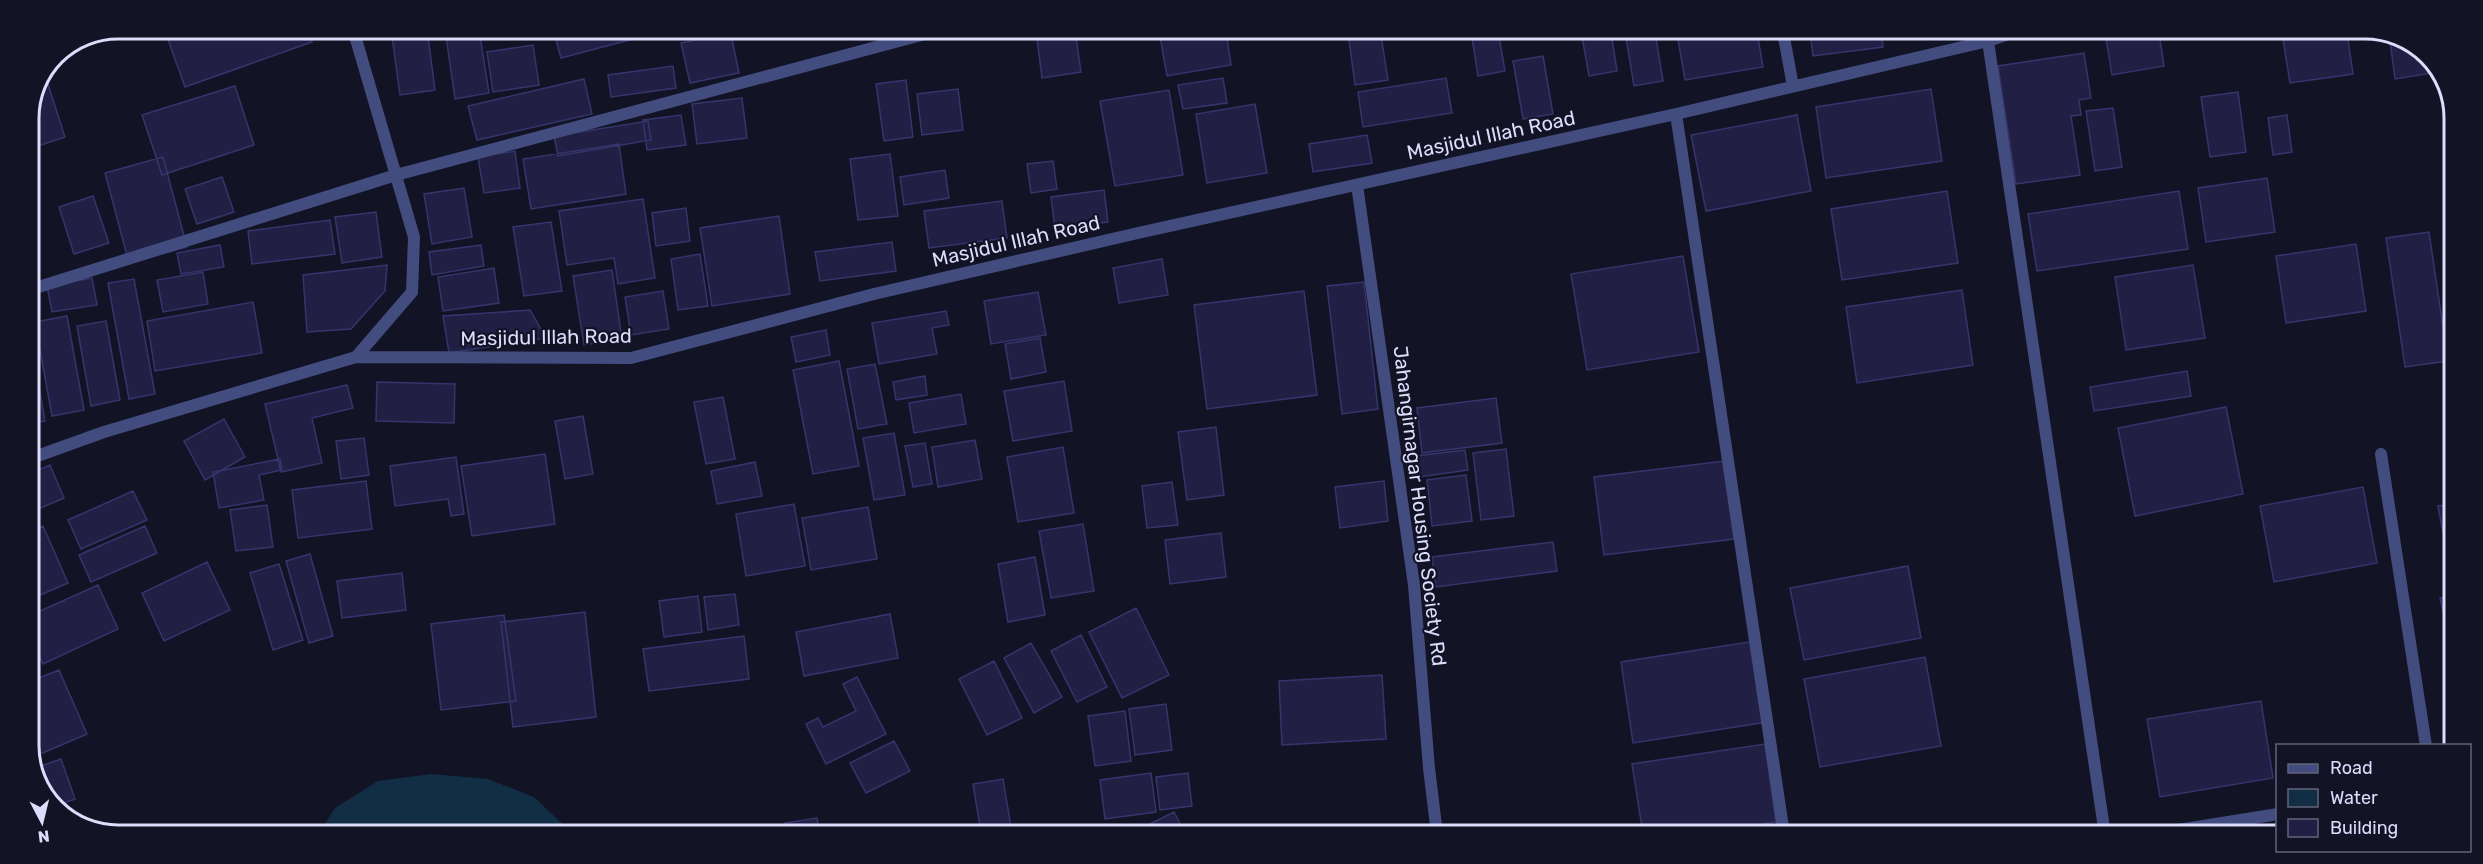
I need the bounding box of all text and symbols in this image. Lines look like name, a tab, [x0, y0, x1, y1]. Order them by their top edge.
street label: Masjidul Illah Road	[1405, 105, 1577, 165]
street label: Masjidul Illah Road	[930, 210, 1102, 272]
street label: Masjidul Illah Road	[460, 324, 632, 350]
street label: Jahangirnagar Housing Society Rd	[1388, 345, 1452, 667]
legend	[2276, 744, 2471, 852]
text: Road	[2330, 757, 2373, 779]
text: Water	[2330, 787, 2378, 809]
north arrow	[12, 792, 72, 852]
text: Building	[2330, 817, 2398, 839]
text: N	[37, 826, 51, 847]

